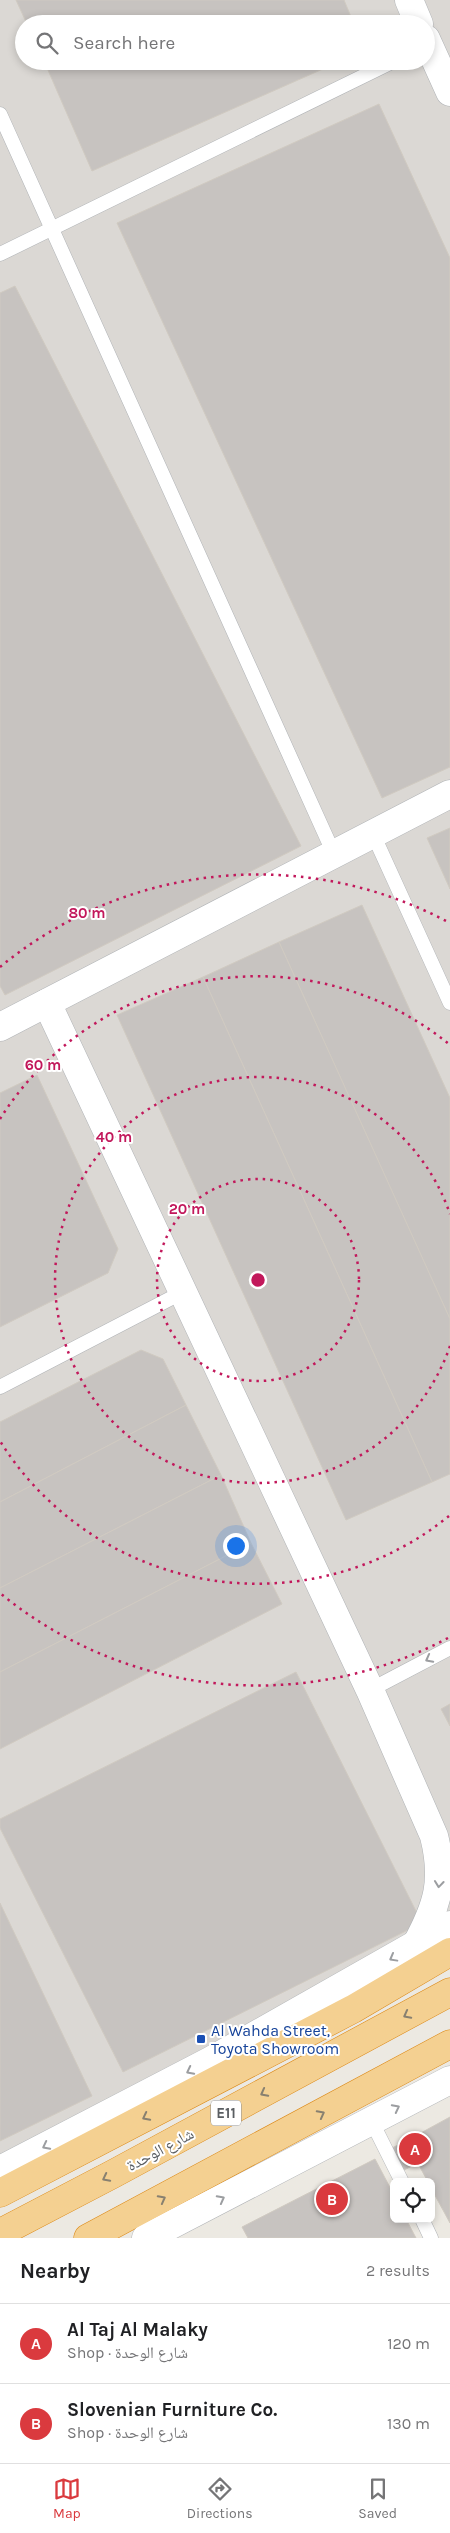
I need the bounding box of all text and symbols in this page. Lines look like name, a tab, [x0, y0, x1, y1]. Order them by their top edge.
search box	[15, 15, 435, 70]
icon: search	[33, 29, 61, 57]
text: Search here	[73, 32, 175, 54]
text: 80 m	[68, 904, 106, 922]
text: 60 m	[25, 1056, 61, 1074]
text: 40 m	[96, 1128, 132, 1146]
text: 20 m	[169, 1200, 205, 1218]
centre of rings	[249, 1271, 267, 1289]
your location	[223, 1533, 249, 1559]
one-way arrow	[426, 1653, 435, 1663]
one-way arrow	[434, 1880, 445, 1888]
one-way arrow	[389, 1952, 398, 1962]
one-way arrow	[403, 2009, 412, 2019]
place label: Al Wahda Street, Toyota Showroom	[211, 2021, 339, 2058]
marker: Al Wahda Street, Toyota Showroom	[195, 2033, 207, 2045]
one-way arrow	[186, 2065, 195, 2075]
one-way arrow	[261, 2086, 270, 2096]
road number: E11	[211, 2100, 241, 2126]
one-way arrow	[390, 2104, 399, 2114]
one-way arrow	[315, 2110, 324, 2120]
one-way arrow	[142, 2111, 151, 2121]
street label: شارع الوحدة	[123, 2124, 197, 2176]
pin: A	[399, 2130, 431, 2168]
one-way arrow	[42, 2140, 51, 2150]
one-way arrow	[102, 2172, 111, 2182]
map controls	[390, 2178, 435, 2223]
button: locate	[390, 2178, 435, 2223]
pin: B	[316, 2180, 348, 2218]
one-way arrow	[157, 2195, 166, 2205]
one-way arrow	[215, 2195, 224, 2205]
text: Nearby	[20, 2259, 90, 2283]
text: 2 results	[366, 2261, 430, 2280]
text: Al Taj Al Malaky	[67, 2319, 208, 2341]
text: A	[31, 2334, 41, 2353]
text: 120 m	[387, 2334, 430, 2353]
text: Shop · شارع الوحدة	[67, 2343, 188, 2362]
text: Slovenian Furniture Co.	[67, 2399, 277, 2421]
text: B	[31, 2414, 41, 2433]
text: 130 m	[387, 2414, 430, 2433]
text: Shop · شارع الوحدة	[67, 2423, 188, 2442]
tab: Map	[53, 2475, 81, 2522]
tab: Directions	[187, 2475, 253, 2522]
tab: Saved	[358, 2475, 397, 2522]

